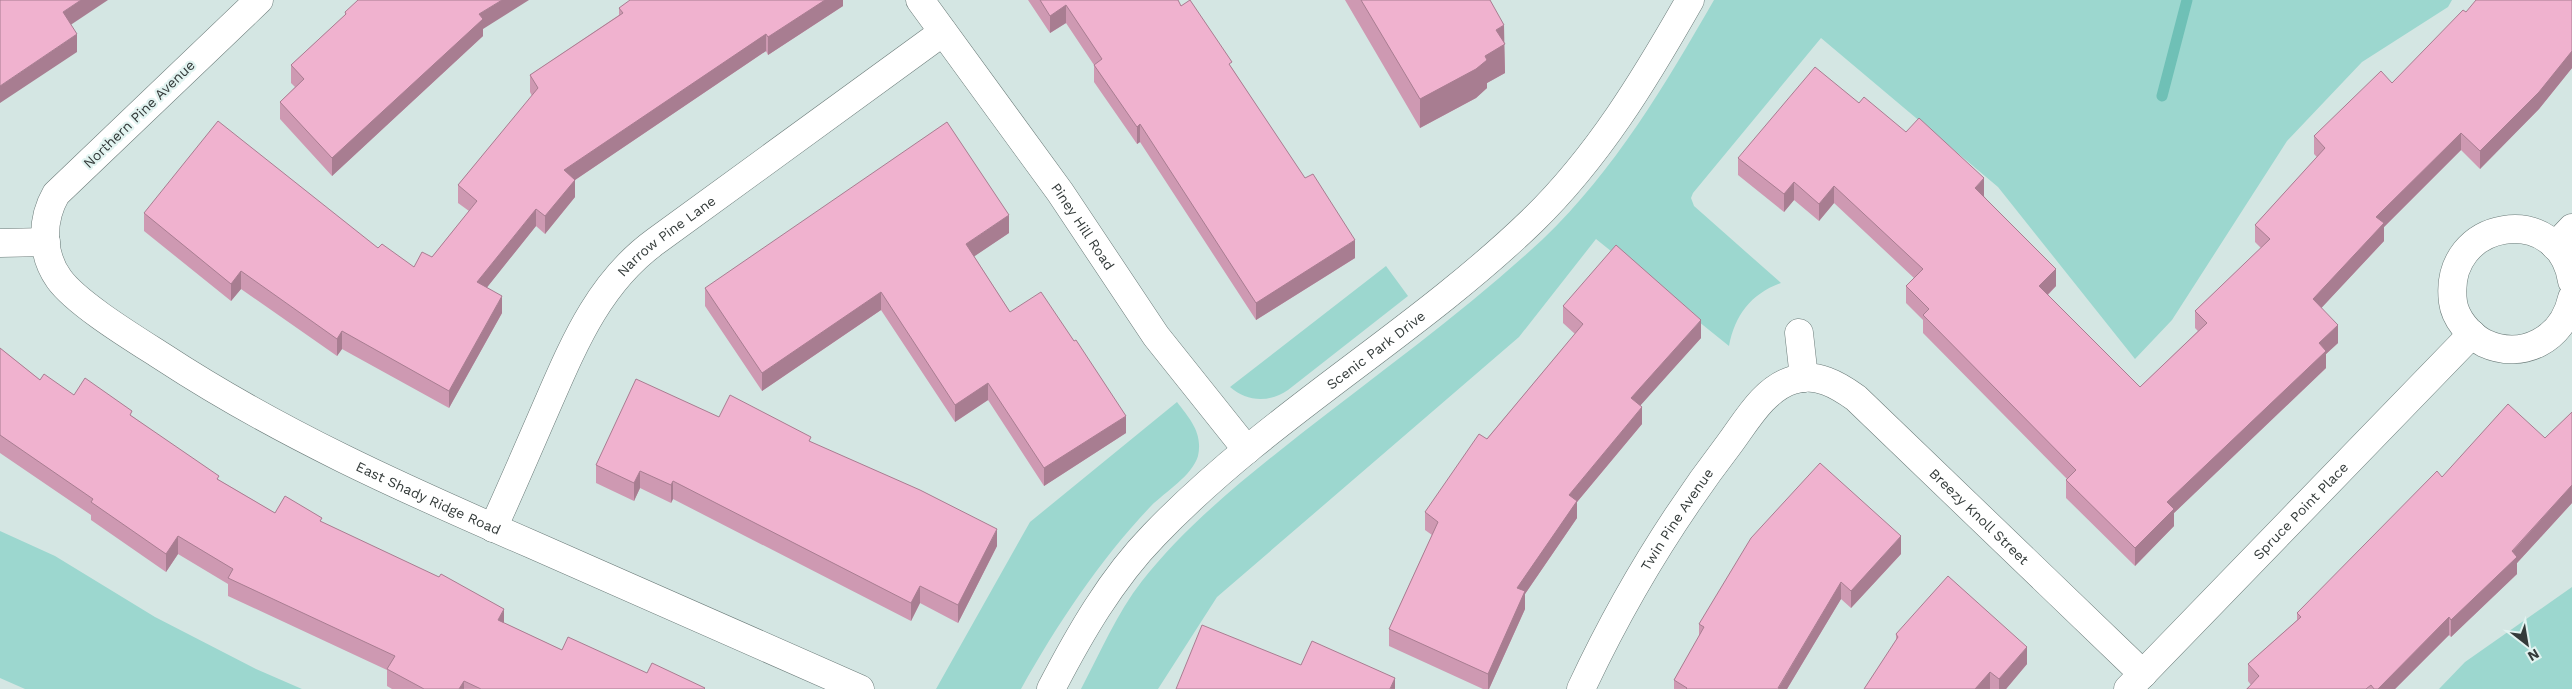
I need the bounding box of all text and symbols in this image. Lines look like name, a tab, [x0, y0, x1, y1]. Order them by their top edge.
street label: Northern Pine Avenue	[80, 57, 198, 171]
street label: Piney Hill Road	[1048, 180, 1118, 273]
street label: Narrow Pine Lane	[614, 192, 718, 280]
street label: Scenic Park Drive	[1323, 308, 1428, 393]
street label: East Shady Ridge Road	[354, 458, 503, 538]
street label: Spruce Point Place	[2250, 459, 2351, 563]
street label: Twin Pine Avenue	[1637, 465, 1716, 573]
street label: Breezy Knoll Street	[1926, 465, 2032, 568]
north arrow	[2502, 619, 2552, 669]
text: N	[2525, 646, 2542, 665]

